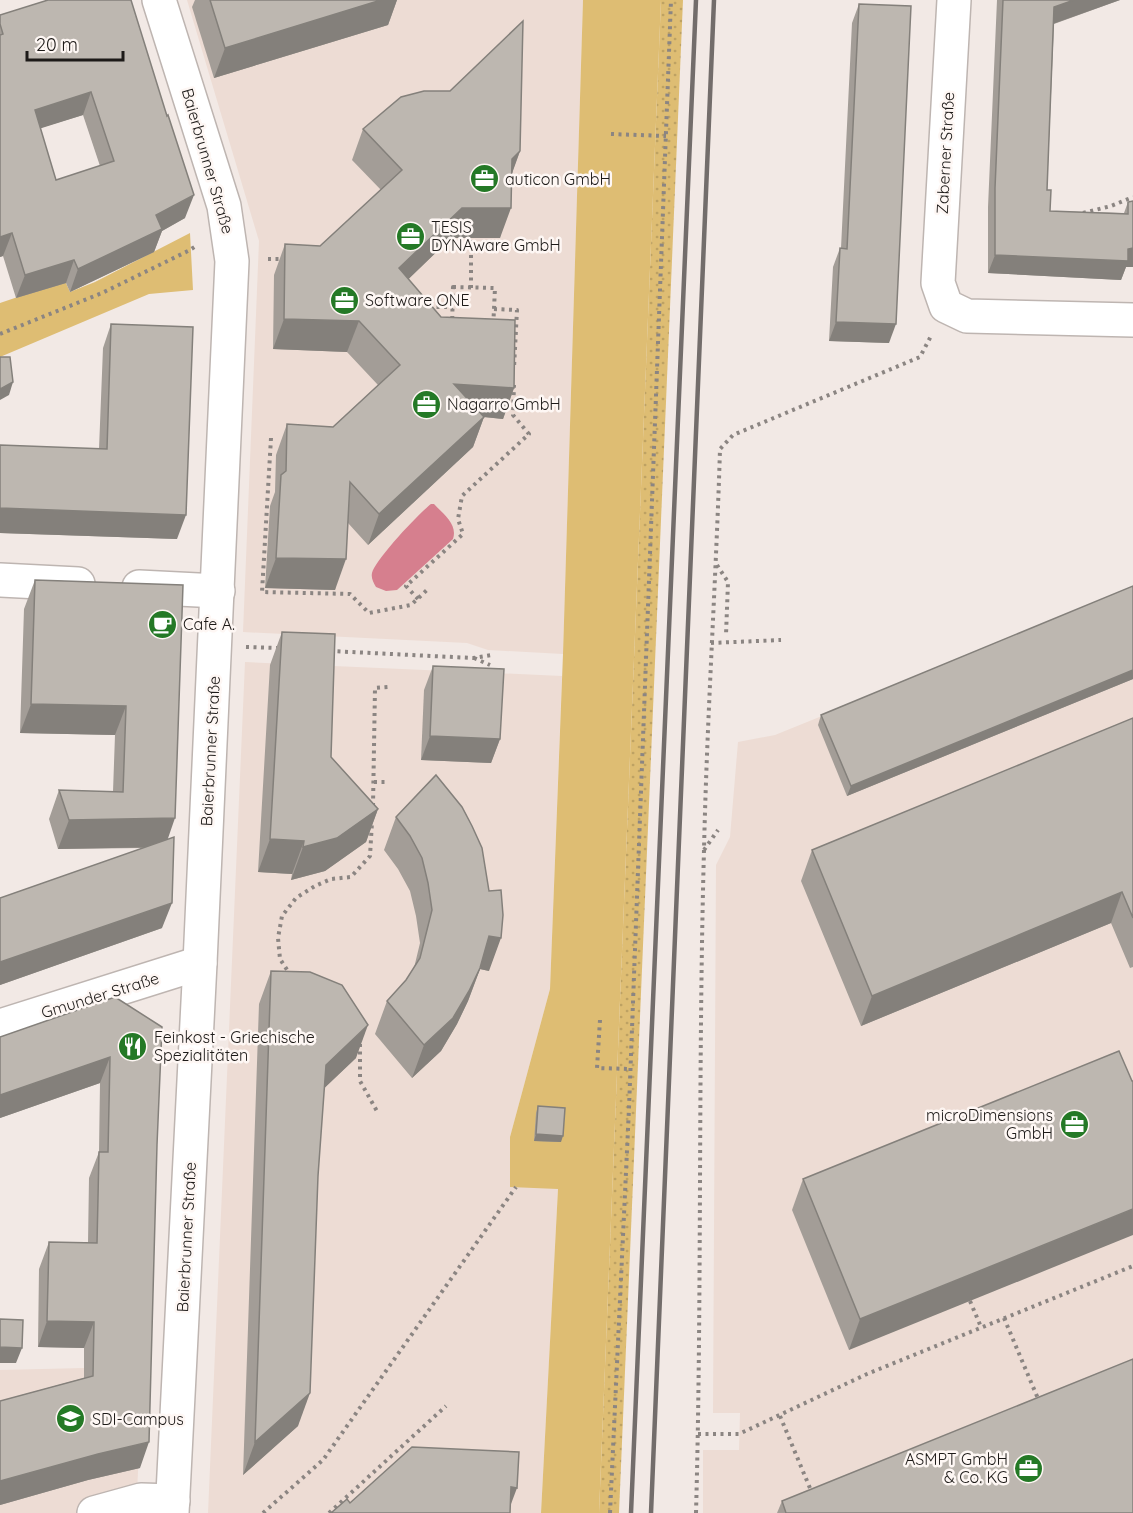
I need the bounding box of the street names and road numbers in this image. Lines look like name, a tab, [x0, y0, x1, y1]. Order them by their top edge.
street label: Baierbrunner Straße	[178, 86, 238, 236]
street label: Zaberner Straße	[932, 91, 958, 215]
street label: Baierbrunner Straße	[196, 675, 224, 827]
street label: Gmunder Straße	[39, 968, 161, 1022]
street label: Baierbrunner Straße	[172, 1161, 200, 1313]

